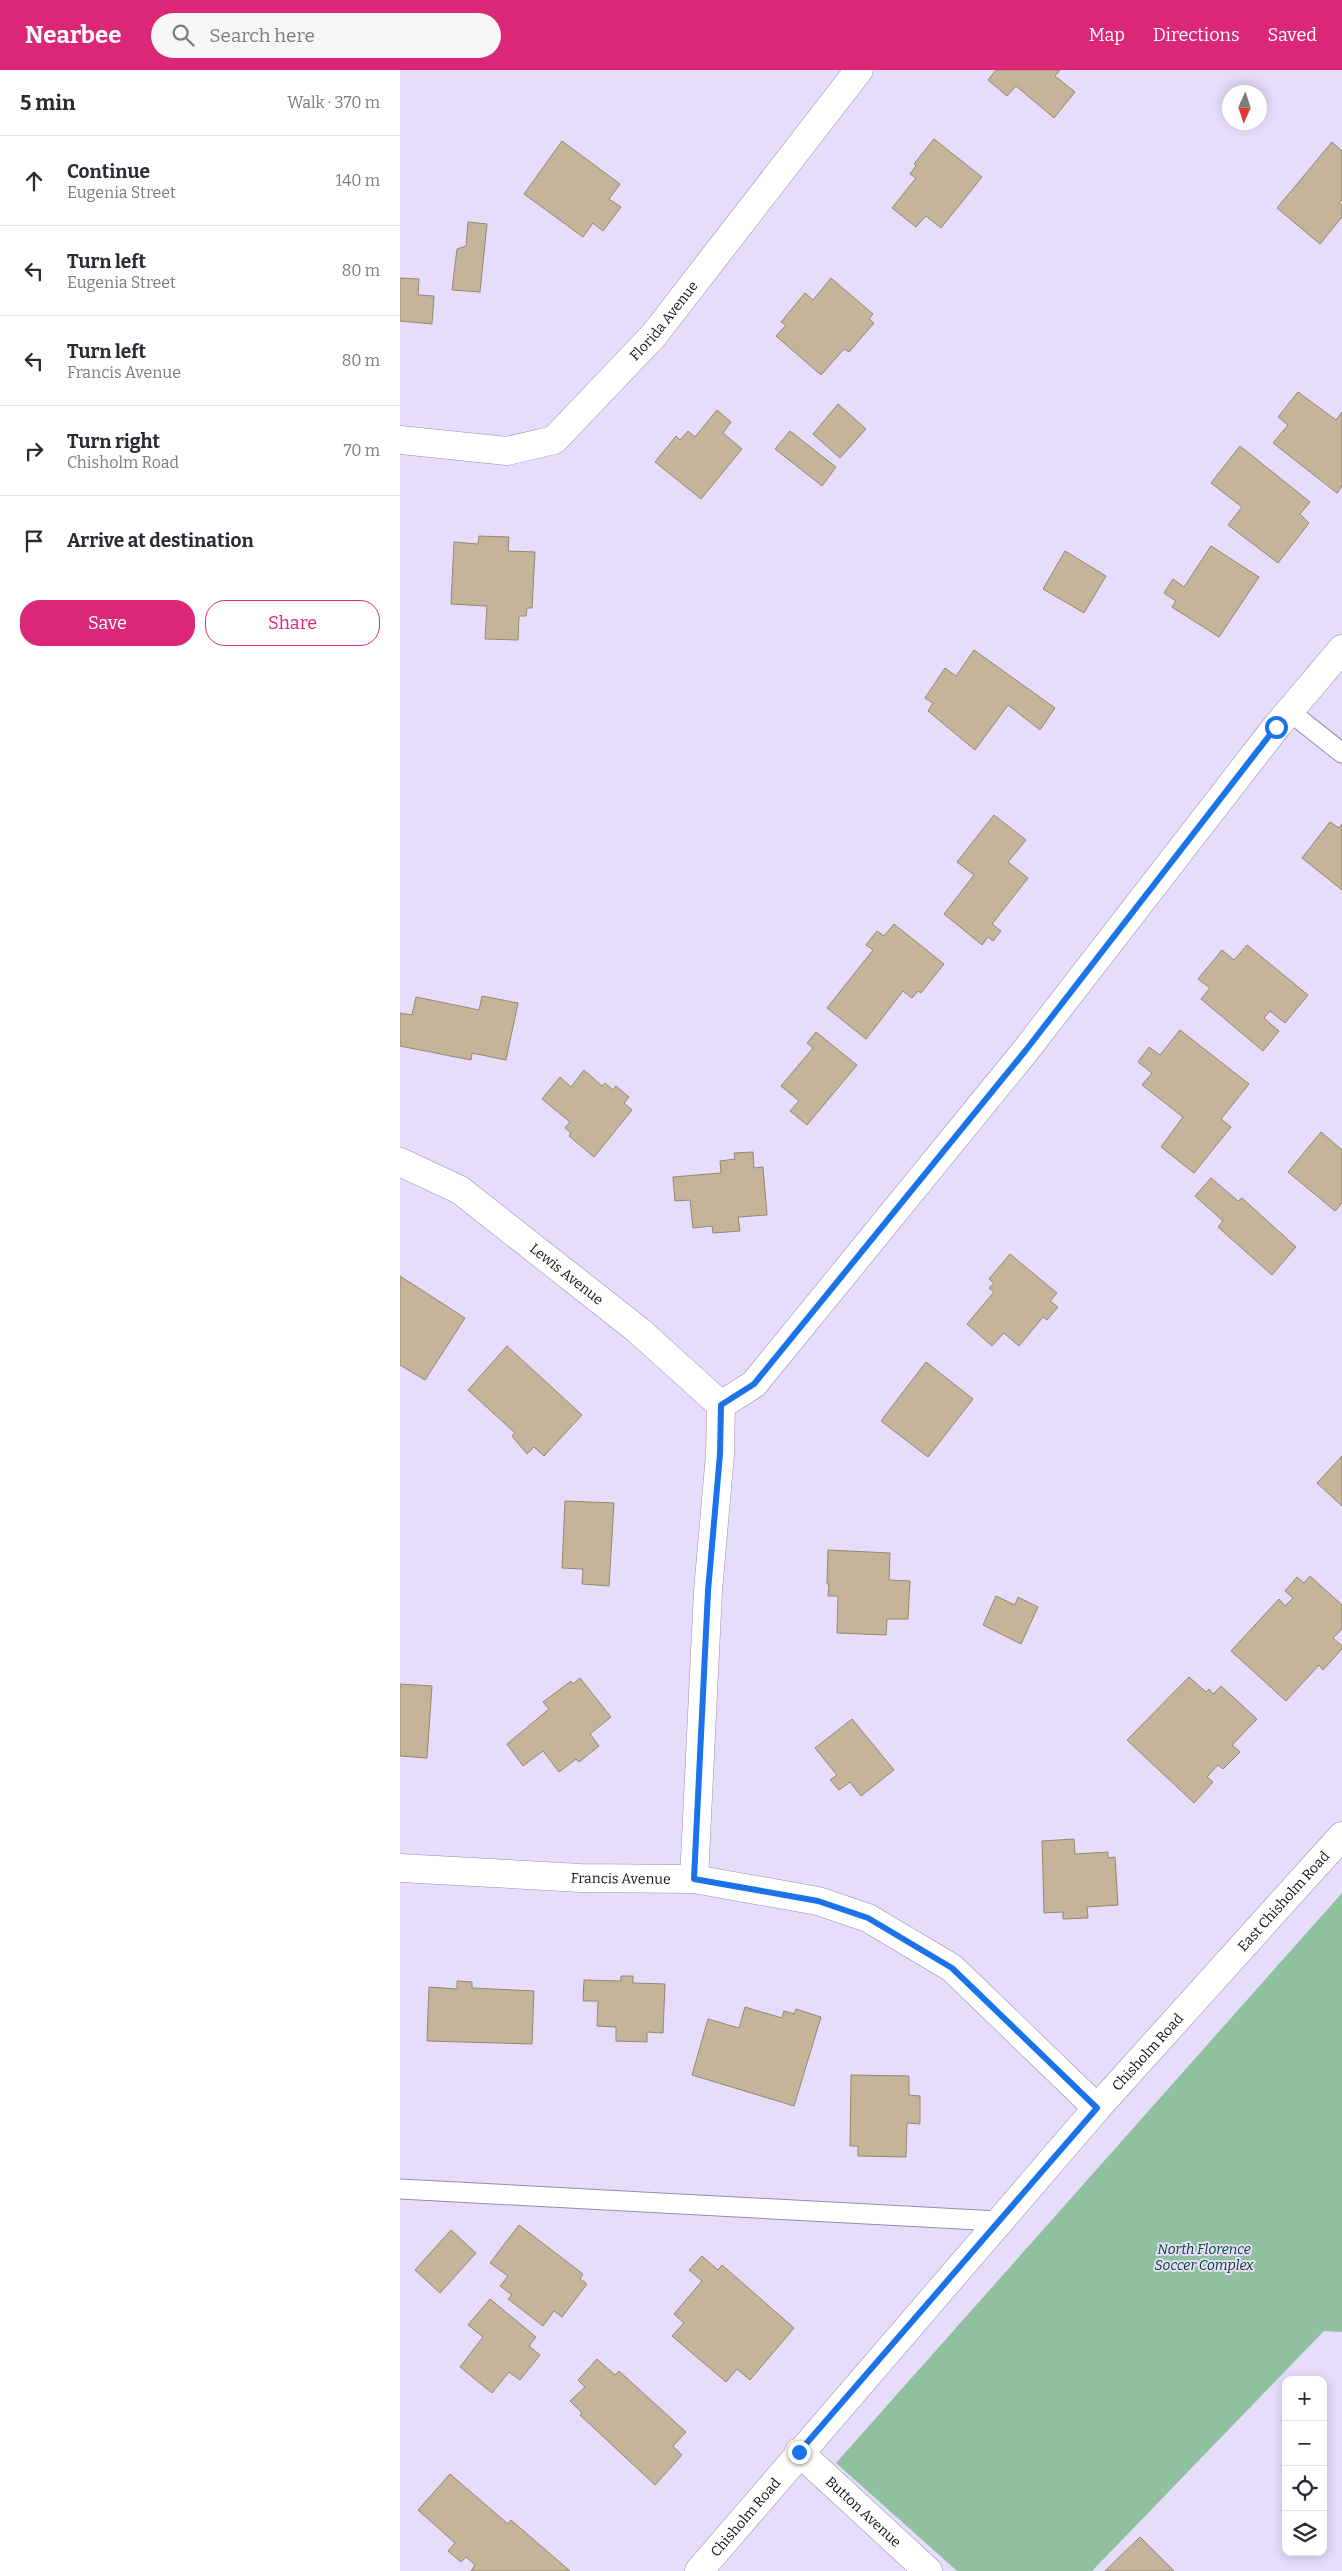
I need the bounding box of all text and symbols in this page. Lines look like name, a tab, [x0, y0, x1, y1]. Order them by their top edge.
search box	[151, 13, 501, 58]
text: Nearbee	[25, 21, 121, 49]
icon: search	[169, 21, 197, 49]
text: Search here	[209, 24, 315, 47]
text: Map	[1089, 24, 1125, 46]
text: Directions	[1153, 24, 1240, 46]
text: Saved	[1268, 24, 1317, 46]
north arrow	[1222, 85, 1267, 130]
text: 5 min	[20, 90, 76, 116]
text: Walk · 370 m	[287, 93, 380, 112]
text: Continue	[67, 160, 150, 183]
icon: ahead	[20, 167, 48, 195]
text: 140 m	[335, 171, 380, 190]
text: Eugenia Street	[67, 183, 176, 202]
text: Turn left	[67, 250, 146, 273]
icon: left	[20, 257, 48, 285]
text: 80 m	[342, 261, 380, 280]
text: Eugenia Street	[67, 273, 176, 292]
street label: Florida Avenue	[626, 278, 702, 364]
text: Turn left	[67, 340, 146, 363]
icon: left	[20, 347, 48, 375]
text: 80 m	[342, 351, 380, 370]
text: Francis Avenue	[67, 363, 181, 382]
text: Turn right	[67, 430, 160, 453]
icon: right	[20, 437, 48, 465]
text: 70 m	[344, 441, 380, 460]
text: Chisholm Road	[67, 453, 179, 472]
icon: arrive	[20, 527, 48, 555]
text: Arrive at destination	[67, 529, 254, 552]
button: Save	[20, 600, 195, 646]
button: Share	[205, 600, 380, 646]
route start	[1265, 716, 1288, 739]
street label: Lewis Avenue	[526, 1240, 607, 1309]
street label: East Chisholm Road	[1234, 1848, 1333, 1955]
street label: Francis Avenue	[570, 1869, 671, 1888]
street label: Chisholm Road	[1109, 2010, 1187, 2094]
park label: North Florence Soccer Complex	[1155, 2241, 1254, 2274]
map controls	[1282, 2376, 1327, 2556]
button: +	[1282, 2376, 1327, 2421]
button: −	[1282, 2421, 1327, 2466]
route end	[788, 2441, 811, 2464]
button: locate	[1282, 2466, 1327, 2511]
street label: Button Avenue	[822, 2473, 905, 2551]
street label: Chisholm Road	[707, 2475, 784, 2560]
button: layers	[1282, 2511, 1327, 2556]

